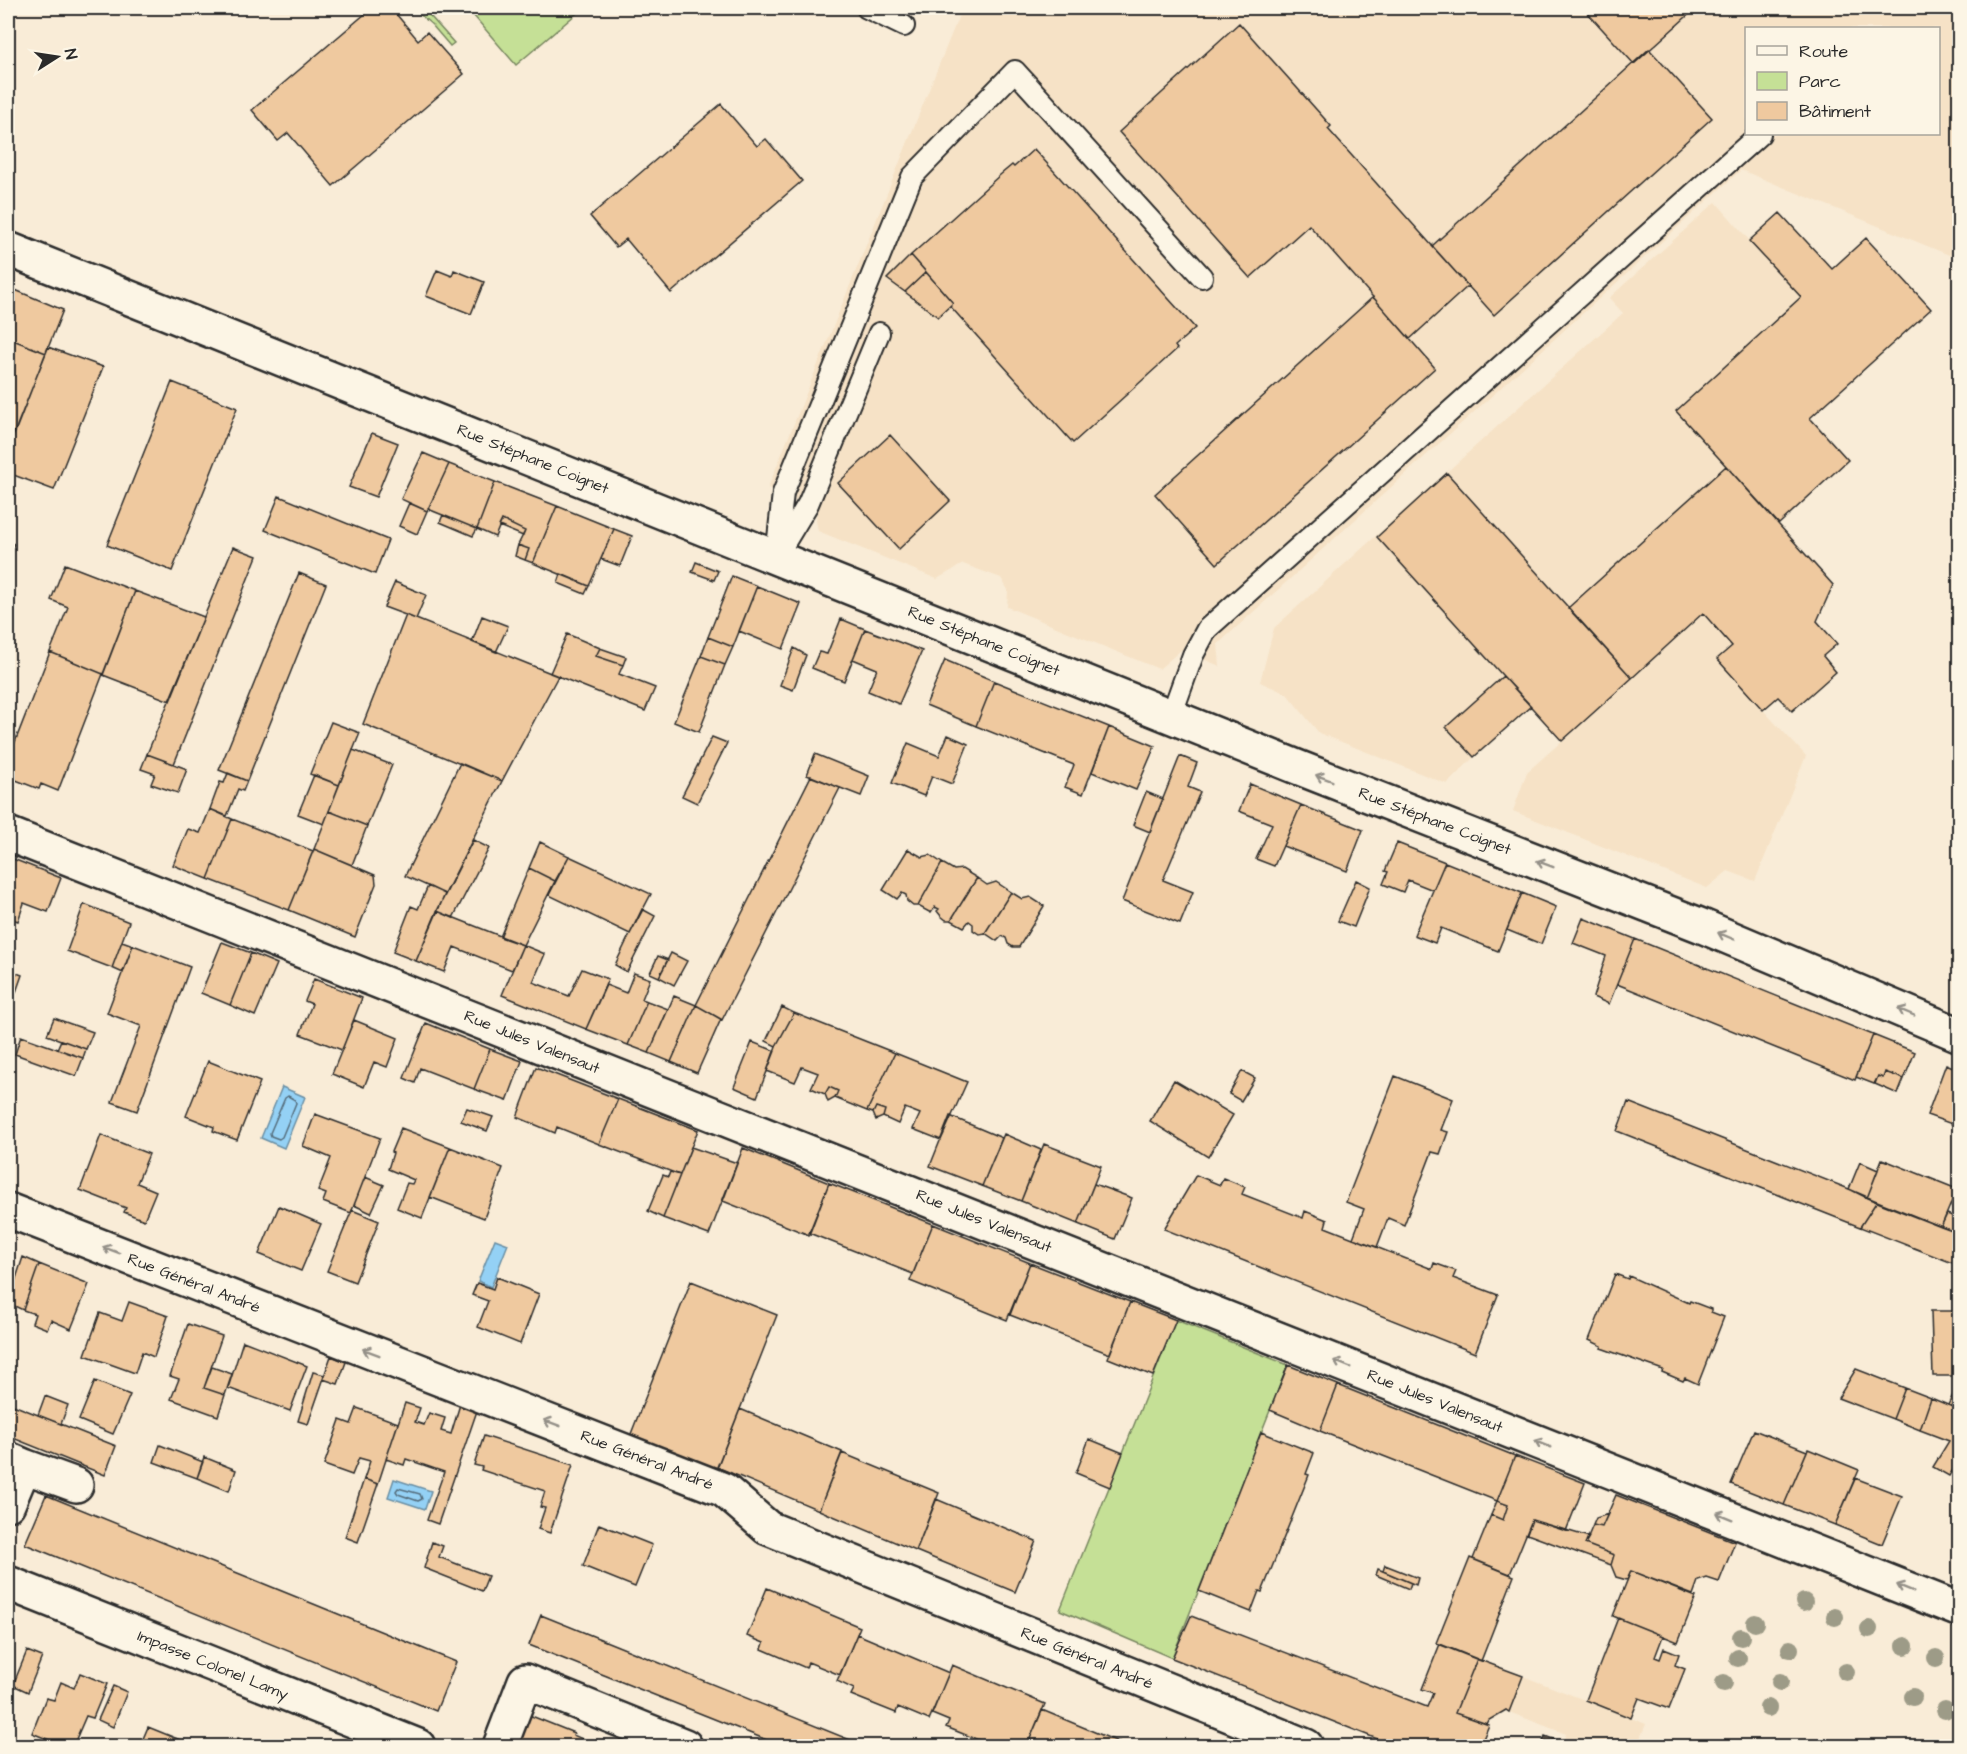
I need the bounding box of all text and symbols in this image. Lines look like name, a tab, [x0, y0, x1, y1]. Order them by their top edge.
north arrow	[27, 27, 87, 87]
legend	[1745, 27, 1940, 135]
text: Route	[1799, 39, 1848, 64]
text: N	[59, 47, 82, 61]
text: Parc	[1799, 69, 1841, 94]
text: Bâtiment	[1799, 99, 1872, 124]
street label: Rue Stéphane Coignet	[453, 418, 613, 501]
street label: Rue Stéphane Coignet	[904, 600, 1064, 683]
one-way arrow	[1315, 772, 1334, 783]
street label: Rue Stéphane Coignet	[1355, 782, 1515, 861]
one-way arrow	[1536, 858, 1555, 869]
one-way arrow	[1717, 930, 1736, 941]
street label: Rue Jules Valensaut	[461, 1005, 604, 1080]
one-way arrow	[1897, 1006, 1915, 1017]
street label: Rue Jules Valensaut	[913, 1184, 1056, 1259]
one-way arrow	[102, 1244, 121, 1255]
street label: Rue Général André	[124, 1247, 264, 1319]
one-way arrow	[362, 1346, 381, 1357]
one-way arrow	[1334, 1358, 1352, 1369]
street label: Rue Jules Valensaut	[1364, 1364, 1507, 1439]
one-way arrow	[544, 1417, 562, 1428]
street label: Rue Général André	[577, 1424, 717, 1496]
one-way arrow	[1534, 1437, 1553, 1448]
one-way arrow	[1715, 1509, 1734, 1520]
one-way arrow	[1896, 1582, 1915, 1593]
street label: Rue Général André	[1018, 1621, 1157, 1695]
street label: Impasse Colonel Lamy	[134, 1625, 292, 1706]

